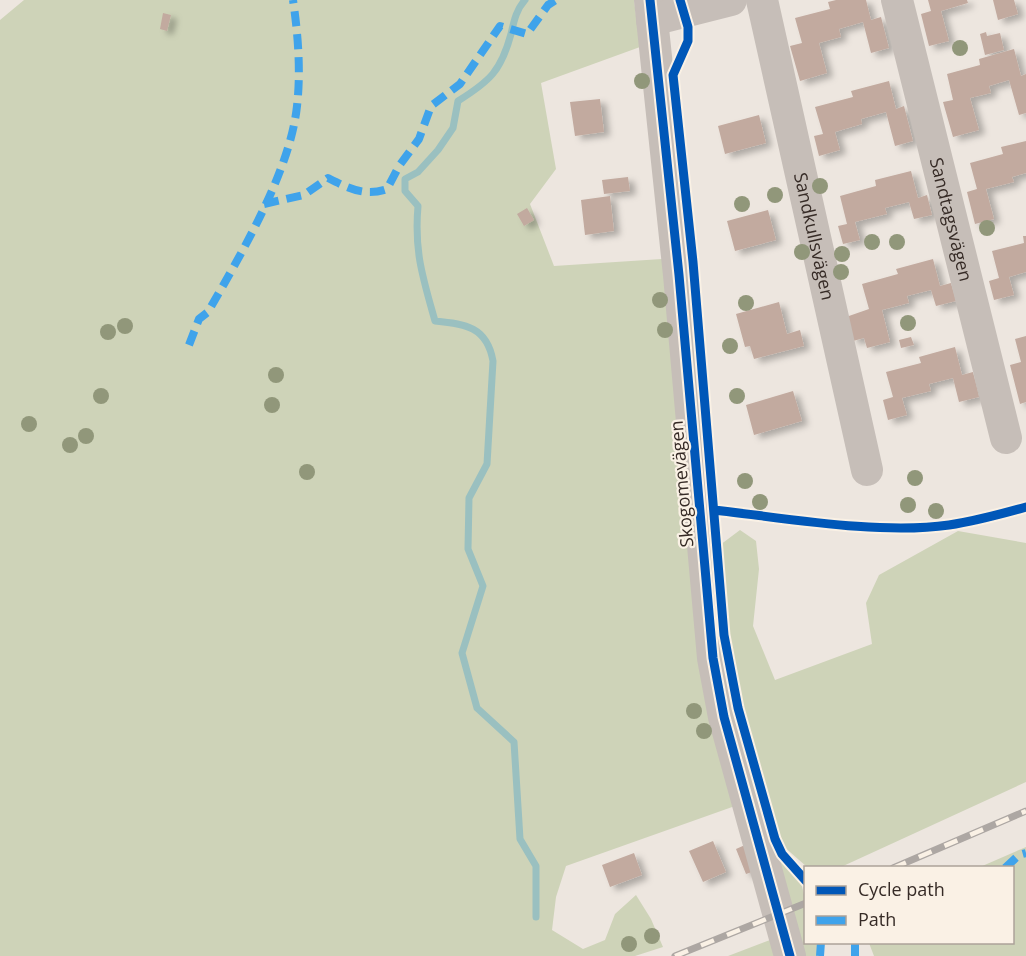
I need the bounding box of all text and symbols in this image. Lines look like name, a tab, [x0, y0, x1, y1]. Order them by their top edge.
street label: Sandtagsvägen	[925, 155, 979, 284]
street label: Sandkullsvägen	[789, 170, 841, 302]
street label: Skogomevägen	[663, 419, 699, 549]
legend	[804, 866, 1014, 944]
text: Cycle path	[858, 877, 945, 901]
text: Path	[858, 907, 896, 931]

